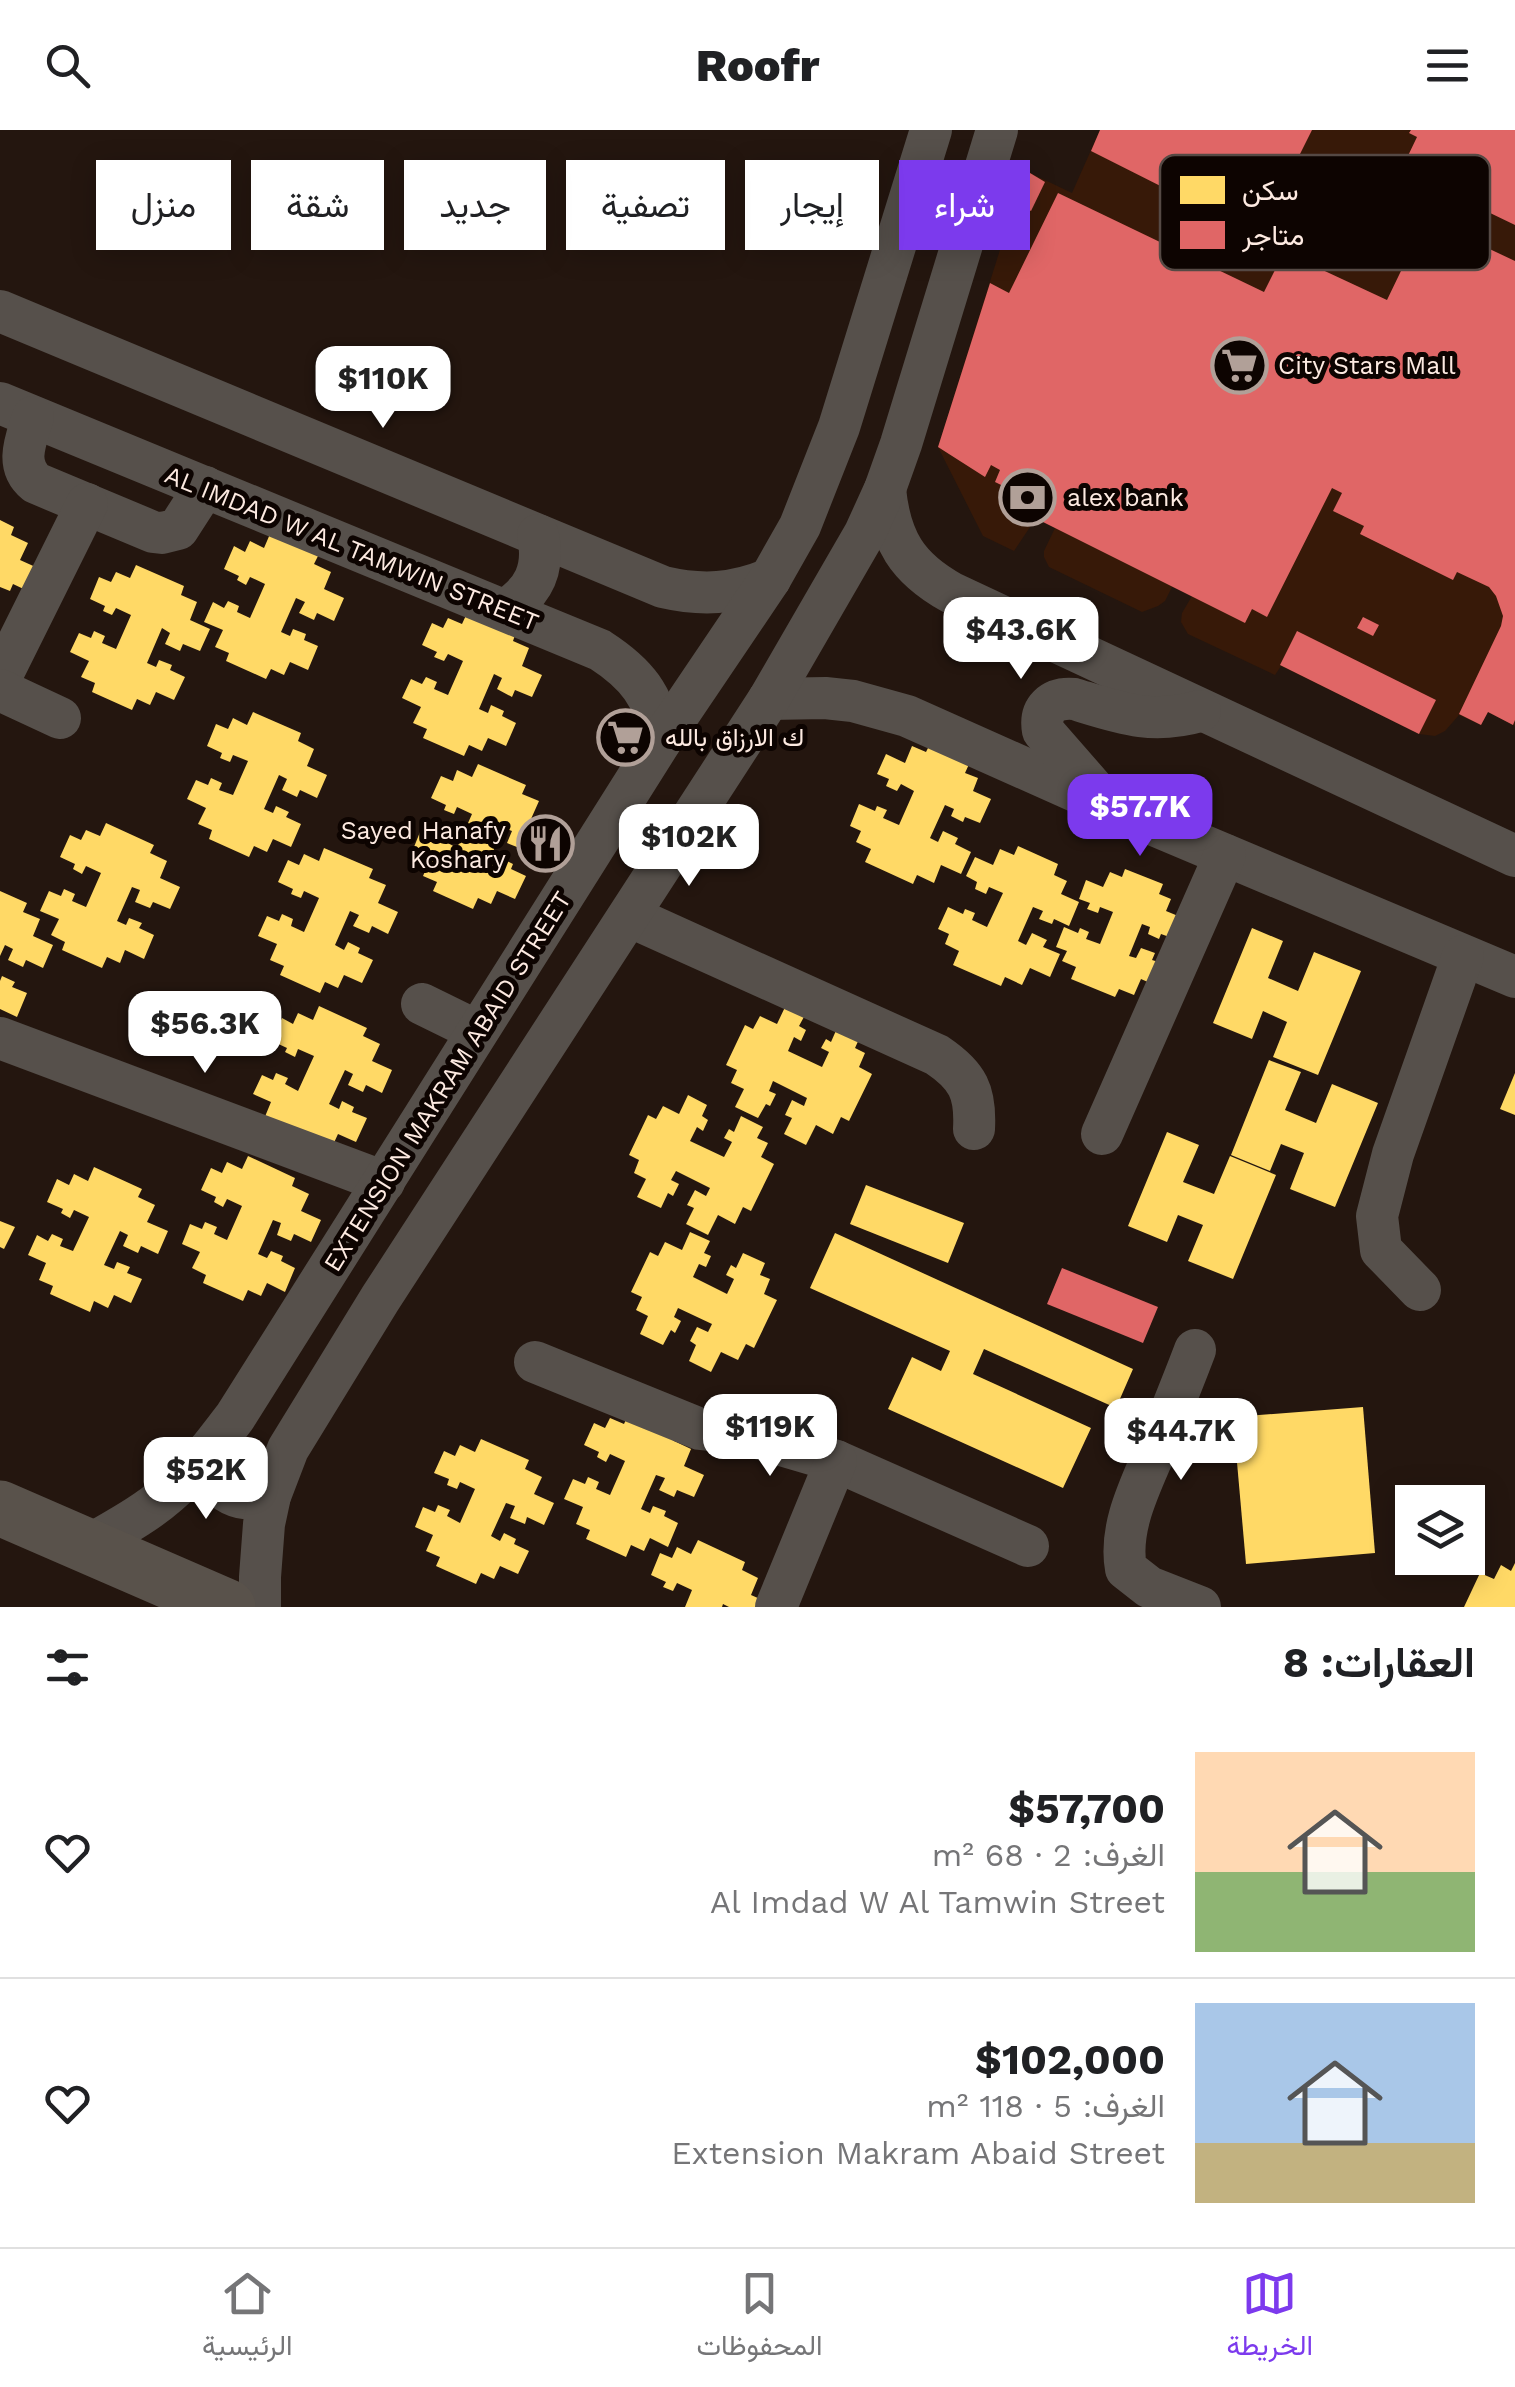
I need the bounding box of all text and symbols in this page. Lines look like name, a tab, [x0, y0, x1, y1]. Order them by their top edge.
icon: search	[40, 38, 95, 93]
icon: menu	[1420, 38, 1475, 93]
text: Roofr	[696, 39, 819, 92]
legend	[1160, 155, 1490, 270]
chip: منزل	[96, 160, 231, 250]
chip: شقة	[251, 160, 384, 250]
chip: جديد	[404, 160, 546, 250]
chip: تصفية	[566, 160, 725, 250]
chip: إيجار	[745, 160, 879, 250]
chip: شراء	[899, 160, 1030, 250]
text: سكن	[1242, 174, 1299, 207]
text: متاجر	[1241, 219, 1305, 253]
supermarket icon: City Stars Mall	[1209, 335, 1269, 395]
pin: $110K	[313, 346, 453, 431]
place label: City Stars Mall	[1278, 351, 1456, 380]
text: $110K	[338, 359, 428, 397]
street label: AL IMDAD W AL TAMWIN STREET	[161, 460, 543, 637]
bank icon: alex bank	[998, 467, 1058, 527]
place label: alex bank	[1067, 483, 1184, 512]
pin: $43.6K	[940, 597, 1102, 682]
text: $43.6K	[965, 610, 1077, 648]
supermarket icon: ك الارزاق بالله	[596, 707, 656, 767]
place label: ك الارزاق بالله	[665, 723, 804, 753]
pin: $57.7K	[1059, 774, 1221, 859]
text: $57.7K	[1089, 787, 1191, 825]
pin: $102K	[619, 804, 759, 889]
restaurant icon: Sayed Hanafy Koshary	[515, 814, 575, 874]
place label: Sayed Hanafy Koshary	[341, 816, 506, 874]
text: $102K	[641, 817, 737, 855]
street label: EXTENSION MAKRAM ABAID STREET	[318, 886, 577, 1277]
pin: $56.3K	[124, 991, 286, 1076]
text: $56.3K	[150, 1004, 260, 1042]
pin: $119K	[700, 1394, 840, 1479]
pin: $44.7K	[1100, 1398, 1262, 1483]
text: $119K	[725, 1407, 815, 1445]
text: $44.7K	[1126, 1411, 1236, 1449]
pin: $52K	[147, 1437, 265, 1522]
text: $52K	[166, 1450, 246, 1488]
map controls	[1395, 1485, 1485, 1575]
button: layers	[1395, 1485, 1485, 1575]
text: العقارات: 8	[1283, 1638, 1475, 1687]
icon: filters	[40, 1640, 95, 1695]
text: $57,700	[1008, 1784, 1165, 1833]
icon: home	[1275, 1792, 1395, 1912]
icon: heart	[40, 1825, 95, 1880]
text: الغرف: 2 · 68 m²	[932, 1836, 1165, 1874]
text: Al Imdad W Al Tamwin Street	[710, 1883, 1165, 1921]
text: $102,000	[975, 2035, 1165, 2084]
icon: home	[1275, 2043, 1395, 2163]
icon: heart	[40, 2076, 95, 2131]
text: الغرف: 5 · 118 m²	[926, 2087, 1165, 2125]
text: Extension Makram Abaid Street	[671, 2134, 1165, 2172]
tab: الرئيسية	[202, 2266, 292, 2370]
tab: المحفوظات	[696, 2266, 823, 2370]
tab: الخريطة	[1226, 2266, 1313, 2370]

